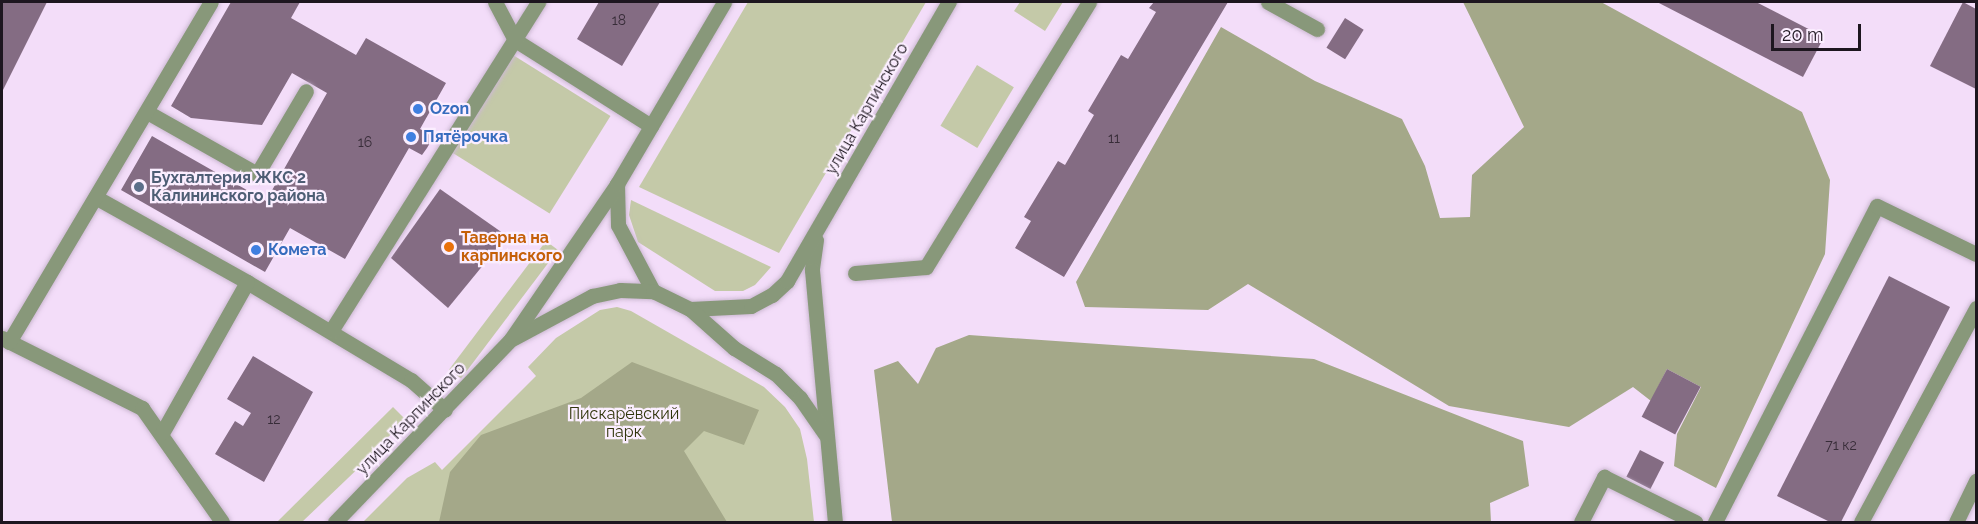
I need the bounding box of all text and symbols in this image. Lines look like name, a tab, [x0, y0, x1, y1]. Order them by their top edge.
house number: 18	[612, 12, 626, 28]
scale bar	[1774, 12, 1864, 50]
text: 20 m	[1782, 24, 1824, 45]
street label: улица Карпинского	[822, 40, 912, 178]
place label: Ozon	[430, 99, 469, 119]
marker: Ozon	[411, 102, 425, 116]
place label: Пятёрочка	[423, 127, 508, 147]
marker: Пятёрочка	[404, 130, 418, 144]
house number: 11	[1108, 130, 1120, 146]
house number: 16	[358, 134, 372, 150]
place label: Бухгалтерия ЖКС 2 Калининского района	[151, 168, 325, 206]
marker: Бухгалтерия ЖКС 2 Калининского района	[132, 180, 146, 194]
place label: Таверна на карпинского	[461, 228, 562, 266]
place label: Комета	[268, 240, 327, 260]
marker: Таверна на карпинского	[442, 240, 456, 254]
marker: Комета	[249, 243, 263, 257]
street label: улица Карпинского	[353, 359, 469, 479]
park label: Пискарёвский парк	[569, 404, 679, 442]
house number: 12	[267, 411, 281, 427]
house number: 71 к2	[1825, 437, 1857, 453]

